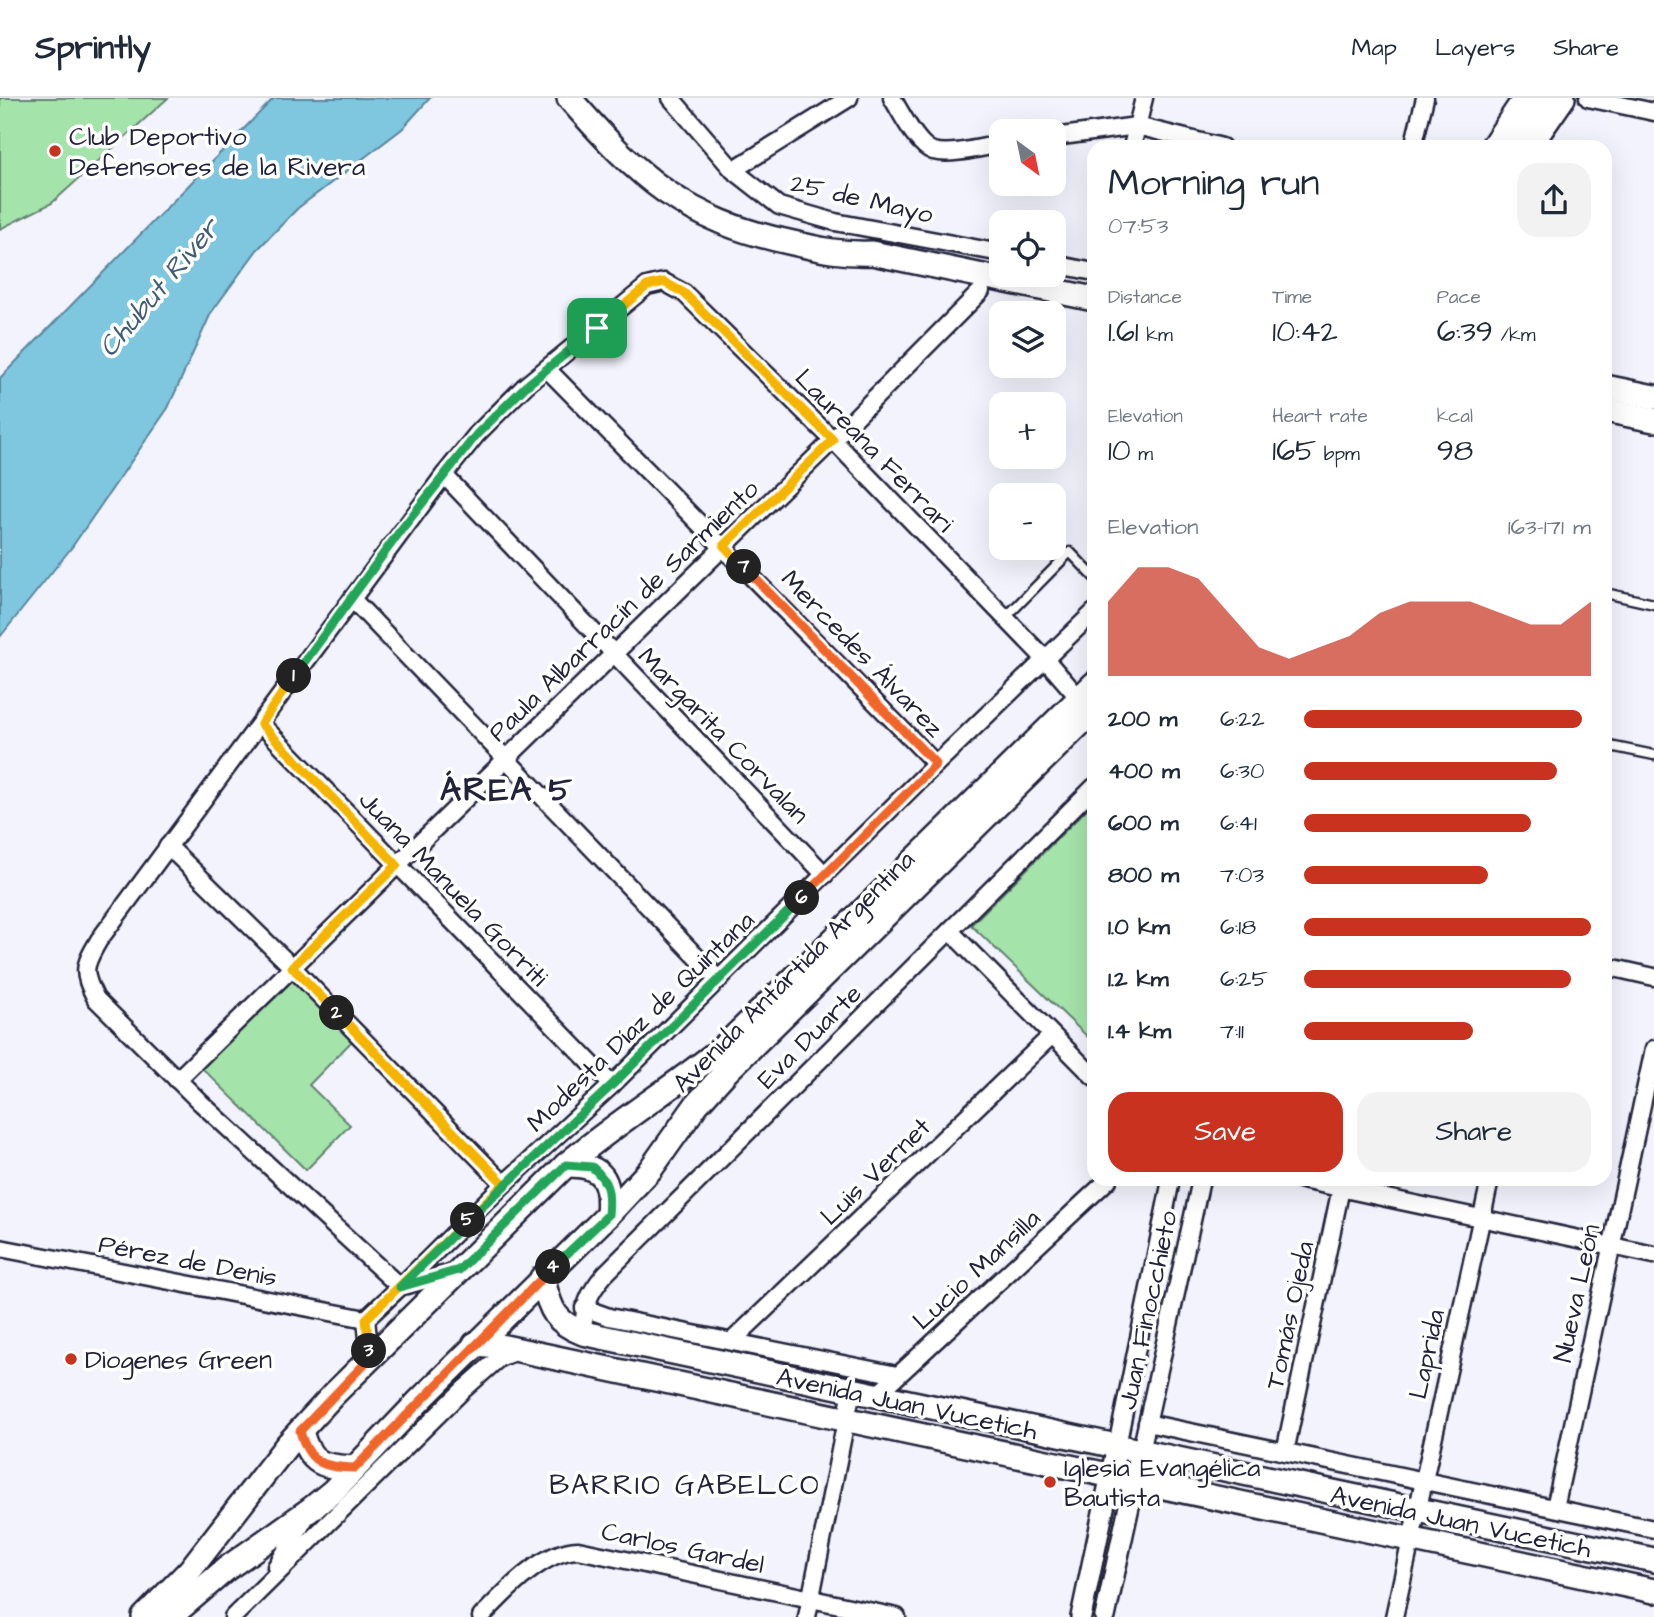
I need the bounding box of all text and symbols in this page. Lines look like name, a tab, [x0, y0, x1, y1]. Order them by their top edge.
text: Sprintly	[35, 25, 151, 71]
text: Map	[1352, 31, 1397, 65]
text: Layers	[1435, 31, 1515, 65]
text: Share	[1553, 31, 1619, 65]
place label: Club Deportivo Defensores de la Rivera	[69, 119, 365, 185]
north arrow	[989, 119, 1066, 196]
map controls	[989, 119, 1066, 560]
marker: Club Deportivo Defensores de la Rivera	[47, 143, 63, 159]
text: Morning run	[1108, 158, 1320, 210]
button: share	[1517, 163, 1591, 237]
street label: 25 de Mayo	[787, 165, 937, 235]
water label: Chubut River	[90, 208, 230, 365]
button: locate	[989, 210, 1066, 287]
text: 07:53	[1108, 210, 1169, 242]
text: Distance	[1108, 284, 1182, 311]
text: Time	[1272, 284, 1312, 311]
text: Pace	[1437, 284, 1481, 311]
pin	[567, 298, 627, 358]
button: layers	[989, 301, 1066, 378]
icon: arrive	[578, 309, 616, 347]
text: 1.61	[1108, 311, 1139, 353]
text: 10:42	[1272, 311, 1338, 353]
text: 6:39	[1437, 311, 1493, 353]
text: km	[1139, 322, 1173, 349]
text: /km	[1493, 322, 1536, 349]
street label: Laureana Ferrari	[787, 361, 962, 541]
button: +	[989, 392, 1066, 469]
text: Elevation	[1108, 403, 1183, 430]
text: Heart rate	[1272, 403, 1368, 430]
text: kcal	[1437, 403, 1473, 430]
text: 10	[1108, 430, 1131, 472]
text: 165	[1272, 430, 1316, 472]
text: 98	[1437, 430, 1473, 472]
text: m	[1131, 441, 1153, 468]
text: bpm	[1316, 441, 1360, 468]
street label: Paula Albarracín de Sarmiento	[480, 471, 767, 750]
button: −	[989, 483, 1066, 560]
text: Elevation	[1108, 511, 1199, 543]
text: 163–171 m	[1508, 511, 1591, 543]
pin: 7	[726, 550, 762, 584]
text: 7	[738, 553, 749, 580]
street label: Mercedes Álvarez	[773, 562, 952, 745]
street label: Margarita Corvalan	[628, 640, 817, 833]
pin: 1	[276, 658, 312, 694]
text: 1	[292, 662, 295, 689]
text: 200 m	[1108, 703, 1177, 735]
text: 6:22	[1220, 703, 1265, 735]
text: 400 m	[1108, 755, 1180, 787]
text: 6:30	[1220, 755, 1264, 787]
district label: ÁREA 5	[440, 767, 574, 813]
street label: Juana Manuela Gorriti	[350, 783, 556, 994]
text: 600 m	[1108, 807, 1179, 839]
text: 6:41	[1220, 807, 1257, 839]
street label: Avenida Antártida Argentina	[665, 843, 924, 1102]
text: 800 m	[1108, 859, 1179, 891]
text: 7:03	[1220, 859, 1264, 891]
pin: 6	[784, 880, 820, 916]
text: 6	[796, 884, 807, 911]
street label: Modesta Díaz de Quintana	[519, 903, 763, 1140]
text: 1.0 km	[1108, 911, 1170, 943]
text: 6:18	[1220, 911, 1256, 943]
text: 1.2 km	[1108, 963, 1169, 995]
text: 6:25	[1220, 963, 1268, 995]
street label: Eva Duarte	[749, 976, 870, 1097]
pin: 2	[320, 996, 354, 1030]
text: 2	[331, 999, 342, 1026]
text: 1.4 km	[1108, 1015, 1171, 1047]
text: 7:11	[1220, 1015, 1244, 1047]
button: Save	[1108, 1092, 1343, 1172]
button: Share	[1357, 1092, 1591, 1172]
street label: Luis Vernet	[813, 1110, 939, 1234]
street label: Lucio Mansilla	[905, 1201, 1048, 1338]
pin: 5	[450, 1202, 486, 1238]
text: 5	[461, 1206, 474, 1233]
street label: Juan Finocchieto	[1109, 1207, 1187, 1413]
street label: Nueva León	[1545, 1221, 1609, 1366]
street label: Pérez de Denis	[96, 1226, 280, 1296]
street label: Tomás Ojeda	[1257, 1238, 1323, 1393]
pin: 4	[536, 1250, 570, 1284]
text: 4	[546, 1253, 559, 1280]
street label: Laprida	[1400, 1306, 1454, 1402]
pin: 3	[352, 1334, 386, 1368]
text: 3	[364, 1337, 373, 1364]
place label: Diogenes Green	[85, 1342, 272, 1380]
marker: Diogenes Green	[63, 1351, 79, 1367]
street label: Avenida Juan Vucetich	[773, 1359, 1041, 1449]
place label: Iglesia Evangélica Bautista	[1064, 1450, 1260, 1516]
district label: BARRIO GABELCO	[549, 1466, 821, 1505]
marker: Iglesia Evangélica Bautista	[1042, 1474, 1058, 1490]
street label: Avenida Juan Vucetich	[1327, 1477, 1595, 1567]
street label: Carlos Gardel	[598, 1513, 767, 1583]

